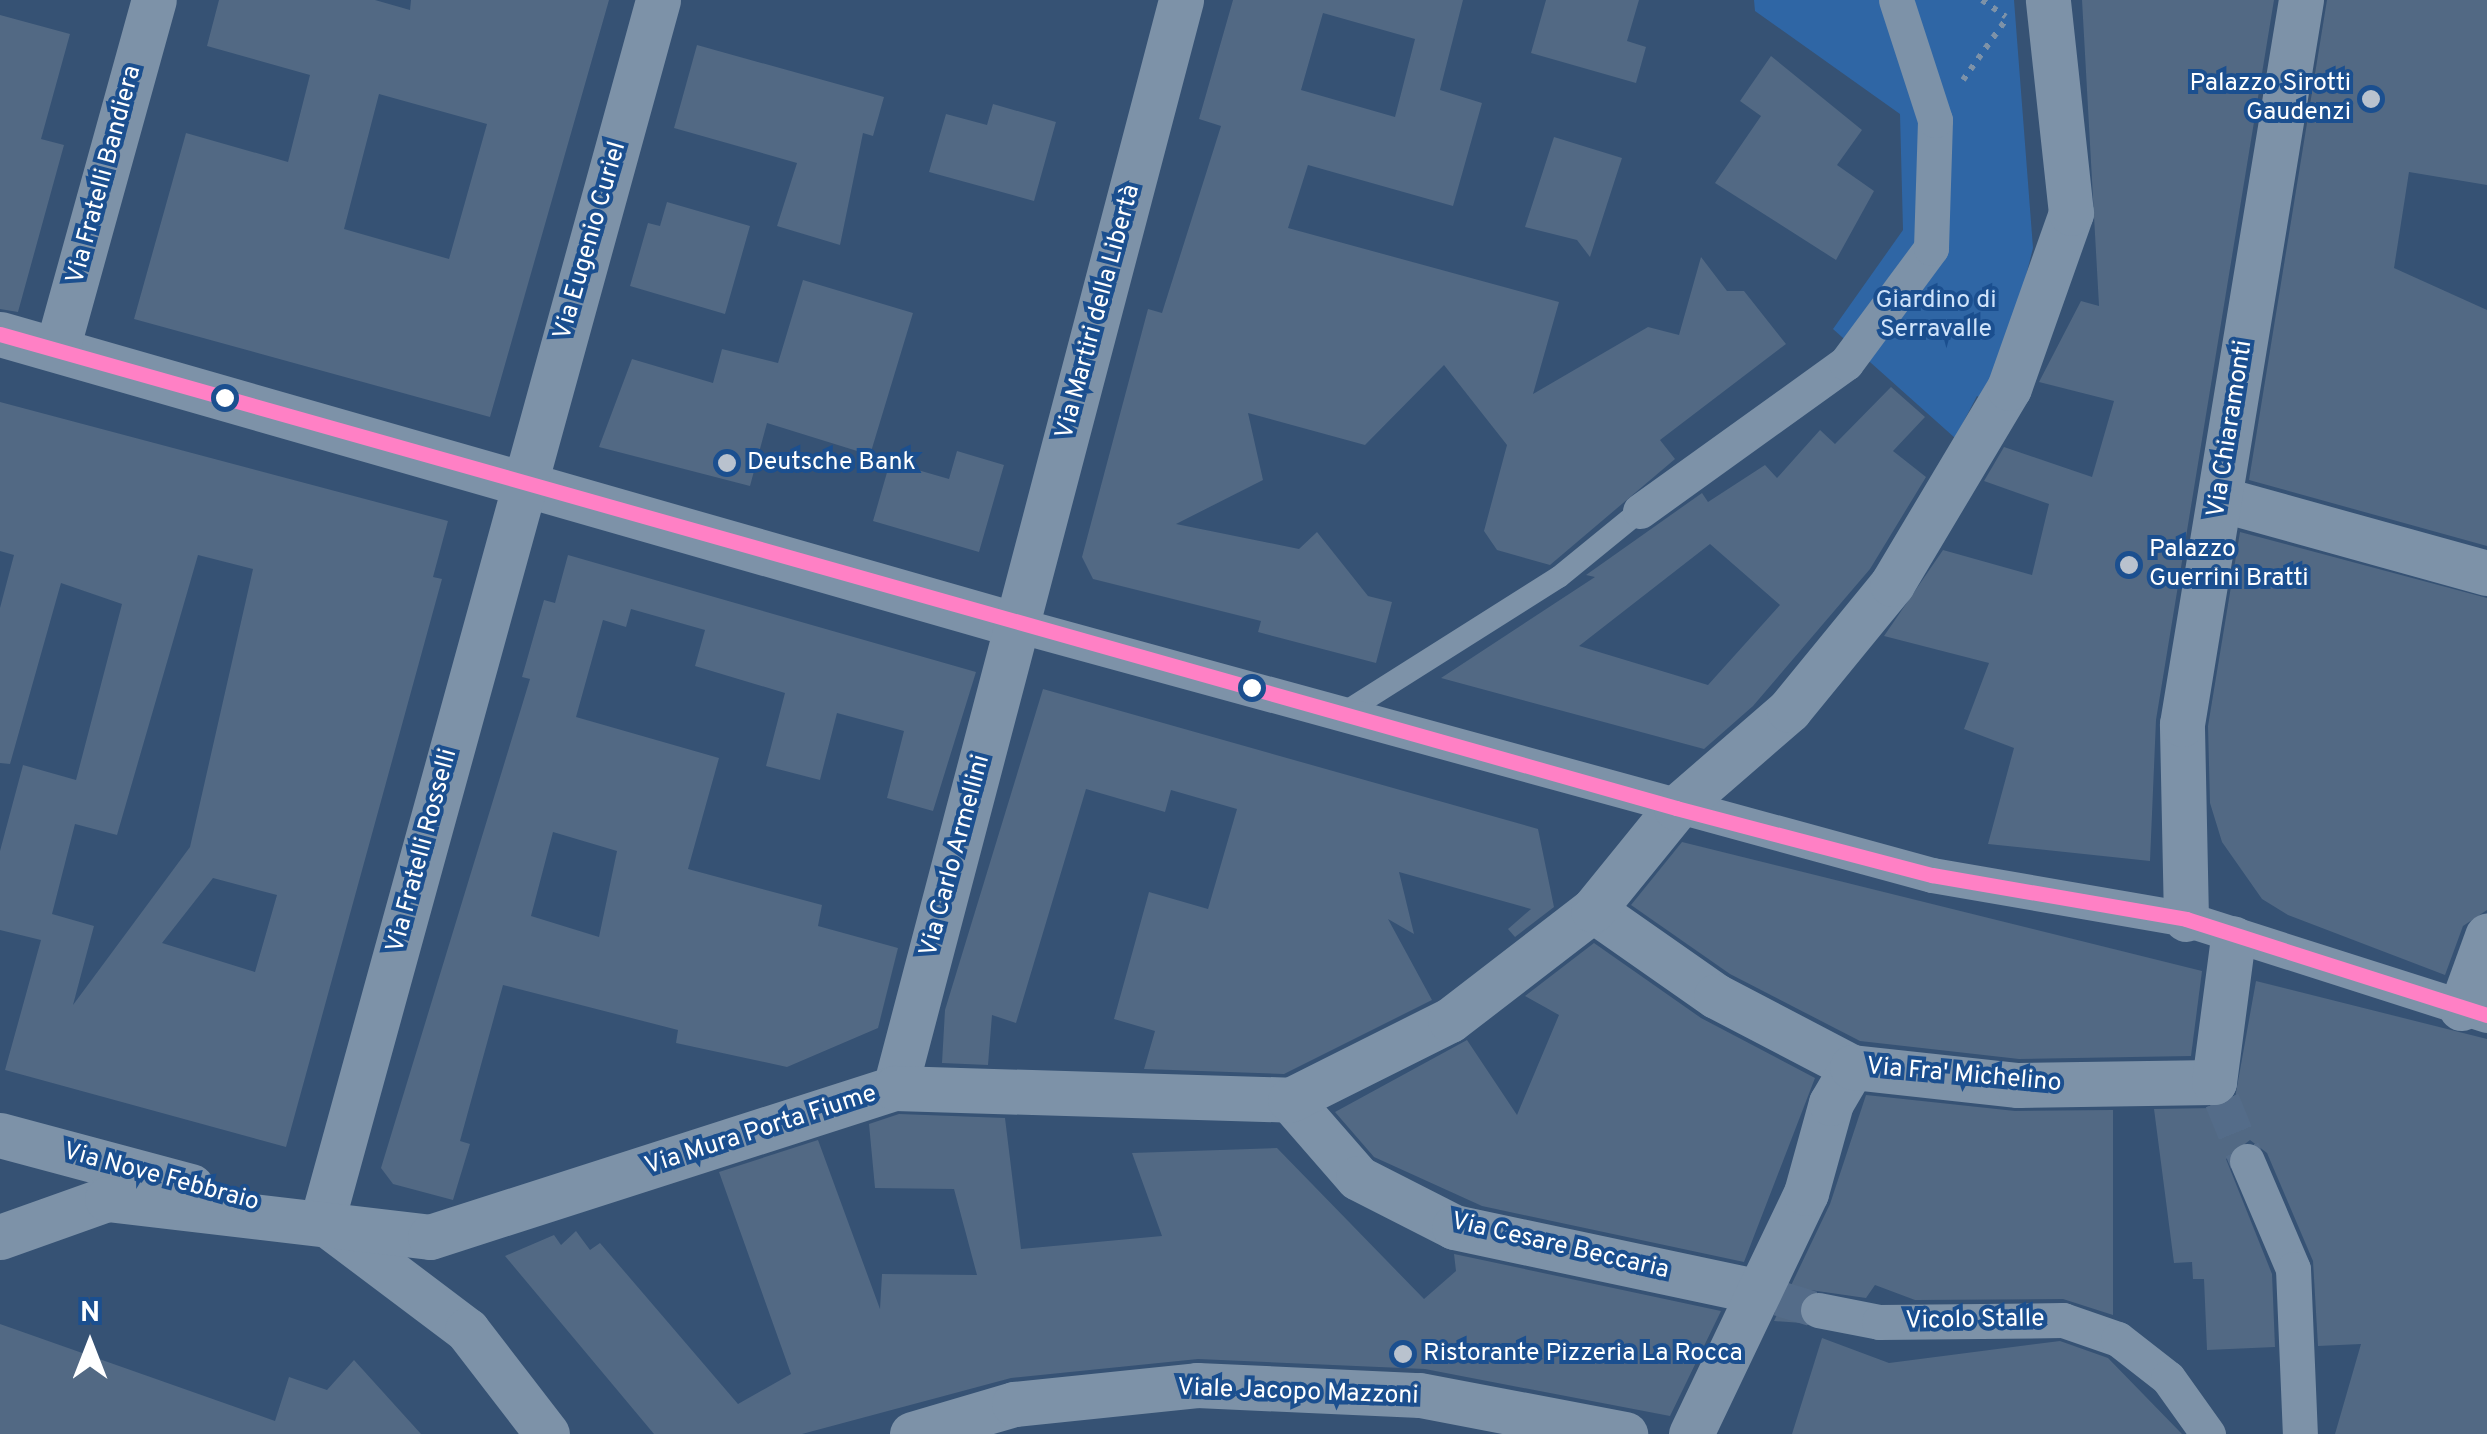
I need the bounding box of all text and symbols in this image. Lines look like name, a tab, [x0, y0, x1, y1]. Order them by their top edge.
street label: Via Fratelli Bandiera	[61, 63, 149, 287]
place label: Palazzo Sirotti Gaudenzi	[2190, 70, 2351, 129]
marker: Palazzo Sirotti Gaudenzi	[2360, 88, 2382, 110]
street label: Via Eugenio Curiel	[548, 138, 634, 344]
street label: Via Martiri della Libertà	[1051, 181, 1147, 443]
park label: Giardino di Serravalle	[1875, 287, 1997, 346]
street label: Via Chiaramonti	[2202, 338, 2260, 520]
unlabelled marker	[215, 388, 235, 408]
place label: Deutsche Bank	[747, 448, 916, 478]
marker: Deutsche Bank	[716, 452, 738, 474]
place label: Palazzo Guerrini Bratti	[2149, 536, 2308, 595]
marker: Palazzo Guerrini Bratti	[2118, 554, 2140, 576]
unlabelled marker	[1242, 678, 1262, 698]
street label: Via Fratelli Rosselli	[381, 746, 465, 956]
street label: Via Carlo Armellini	[914, 751, 998, 961]
street label: Via Fra' Michelino	[1865, 1053, 2063, 1099]
street label: Via Mura Porta Fiume	[641, 1079, 881, 1183]
street label: Via Nove Febbraio	[60, 1137, 262, 1219]
street label: Via Cesare Beccaria	[1448, 1207, 1672, 1287]
north arrow	[40, 1294, 140, 1394]
text: N	[80, 1296, 100, 1332]
street label: Vicolo Stalle	[1905, 1305, 2045, 1337]
place label: Ristorante Pizzeria La Rocca	[1423, 1339, 1743, 1369]
marker: Ristorante Pizzeria La Rocca	[1392, 1343, 1414, 1365]
street label: Viale Jacopo Mazzoni	[1177, 1374, 1419, 1412]

